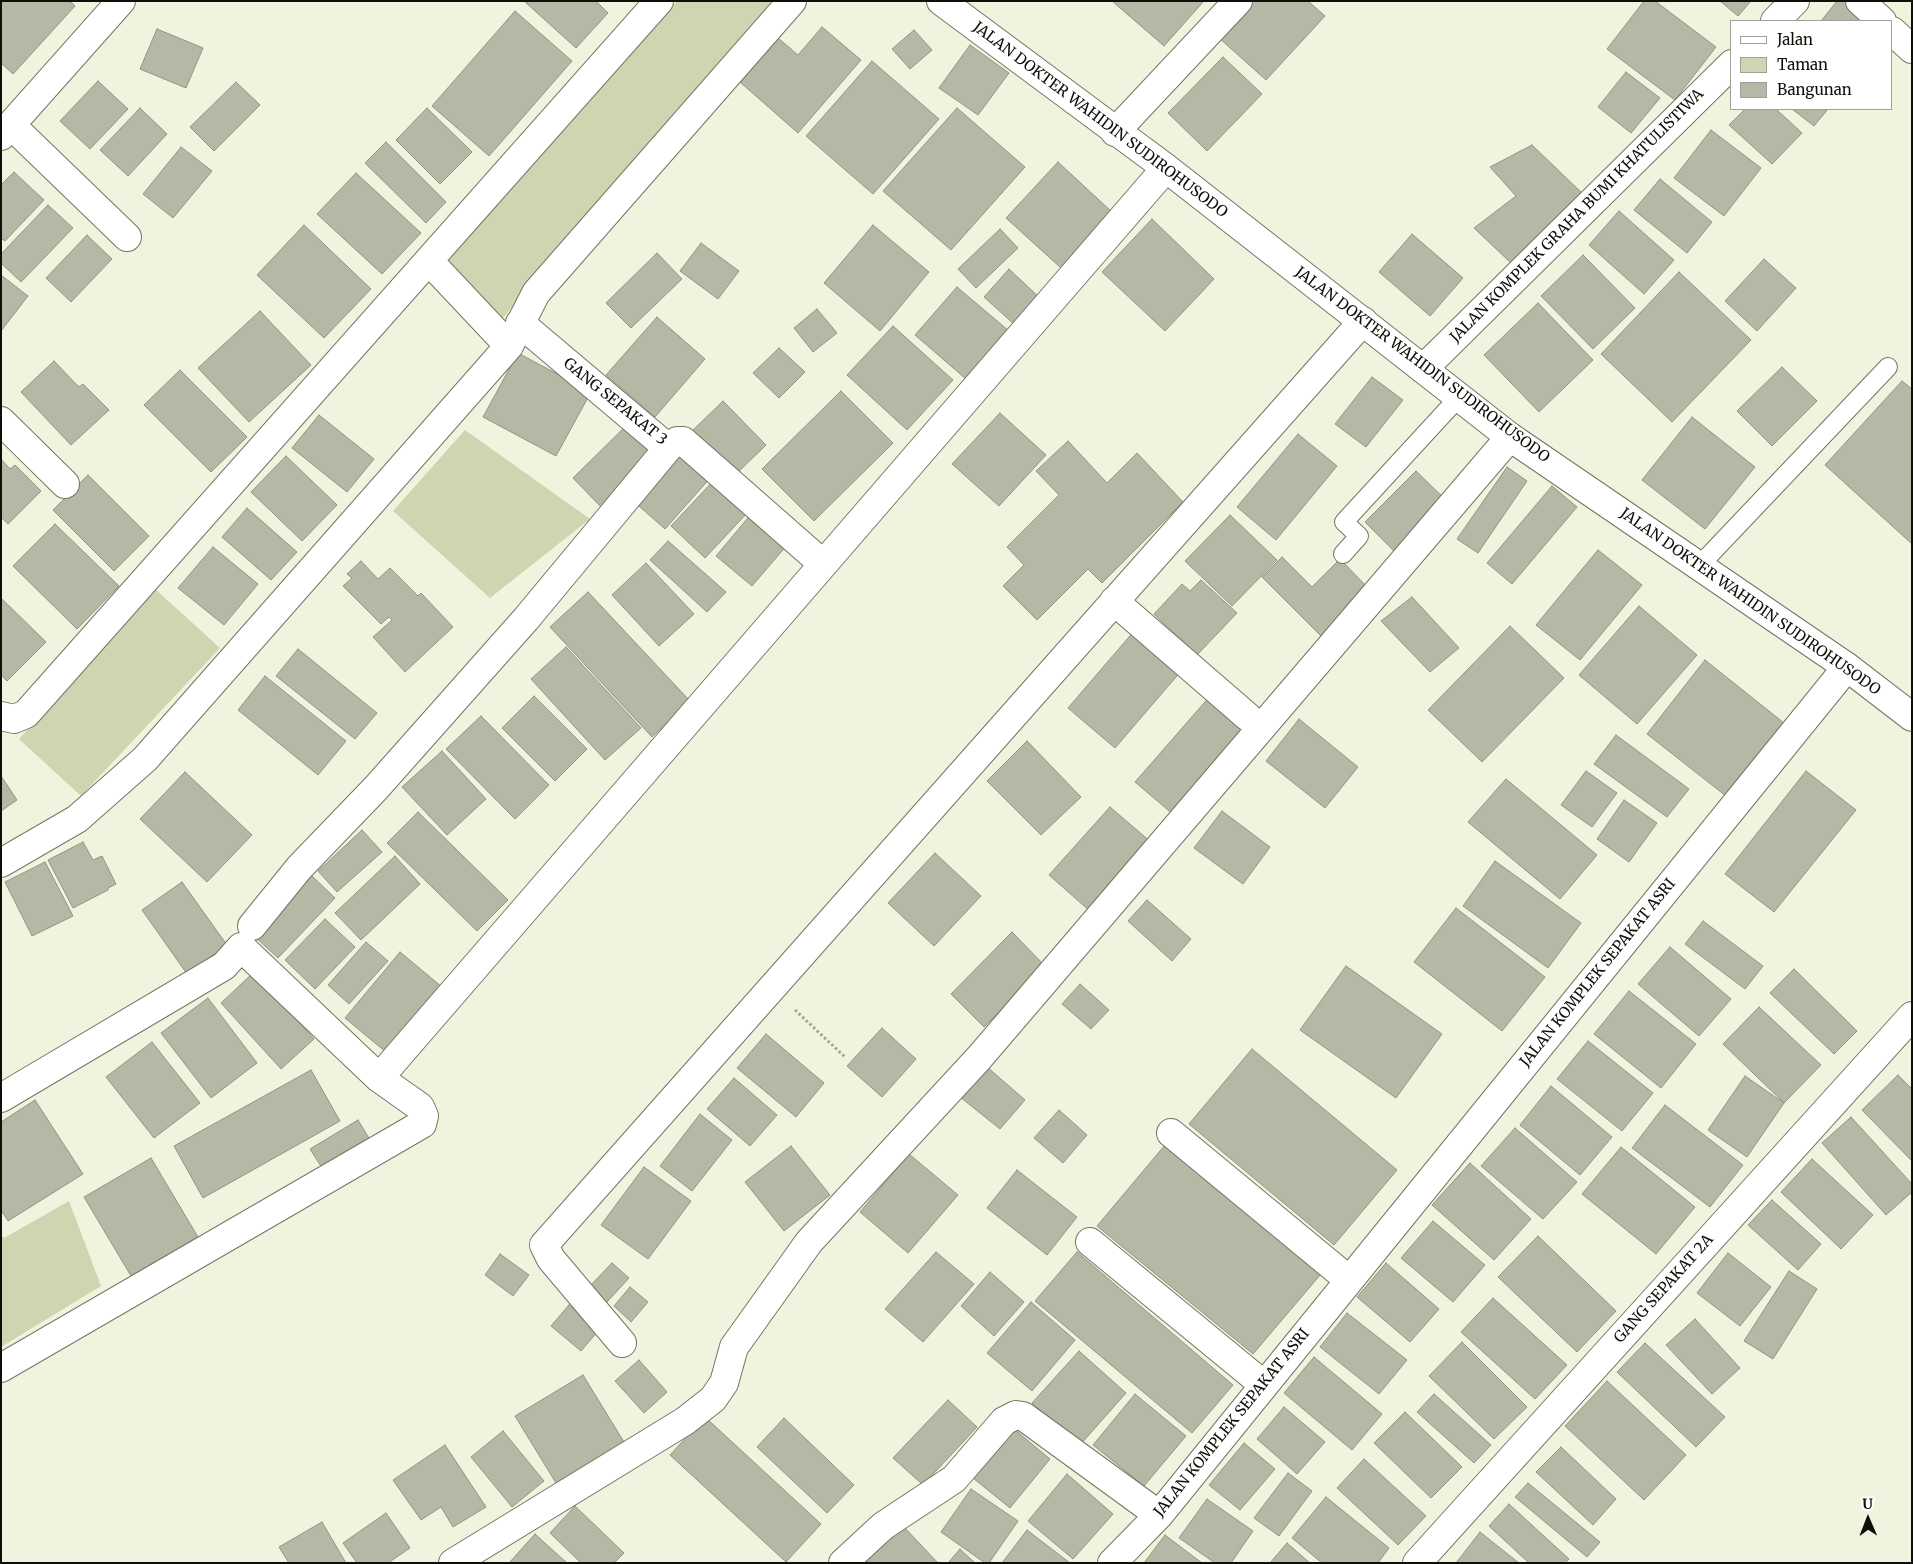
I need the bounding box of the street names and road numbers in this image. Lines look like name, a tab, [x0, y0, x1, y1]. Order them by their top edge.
street label: JALAN DOKTER WAHIDIN SUDIROHUSODO	[969, 18, 1231, 222]
street label: JALAN KOMPLEK GRAHA BUMI KHATULISTIWA	[1447, 86, 1707, 346]
street label: JALAN DOKTER WAHIDIN SUDIROHUSODO	[1291, 263, 1553, 467]
street label: GANG SEPAKAT 3	[559, 355, 671, 449]
street label: JALAN DOKTER WAHIDIN SUDIROHUSODO	[1616, 505, 1884, 699]
street label: JALAN KOMPLEK SEPAKAT ASRI	[1516, 875, 1680, 1071]
street label: GANG SEPAKAT 2A	[1611, 1231, 1717, 1347]
street label: JALAN KOMPLEK SEPAKAT ASRI	[1150, 1325, 1314, 1521]

